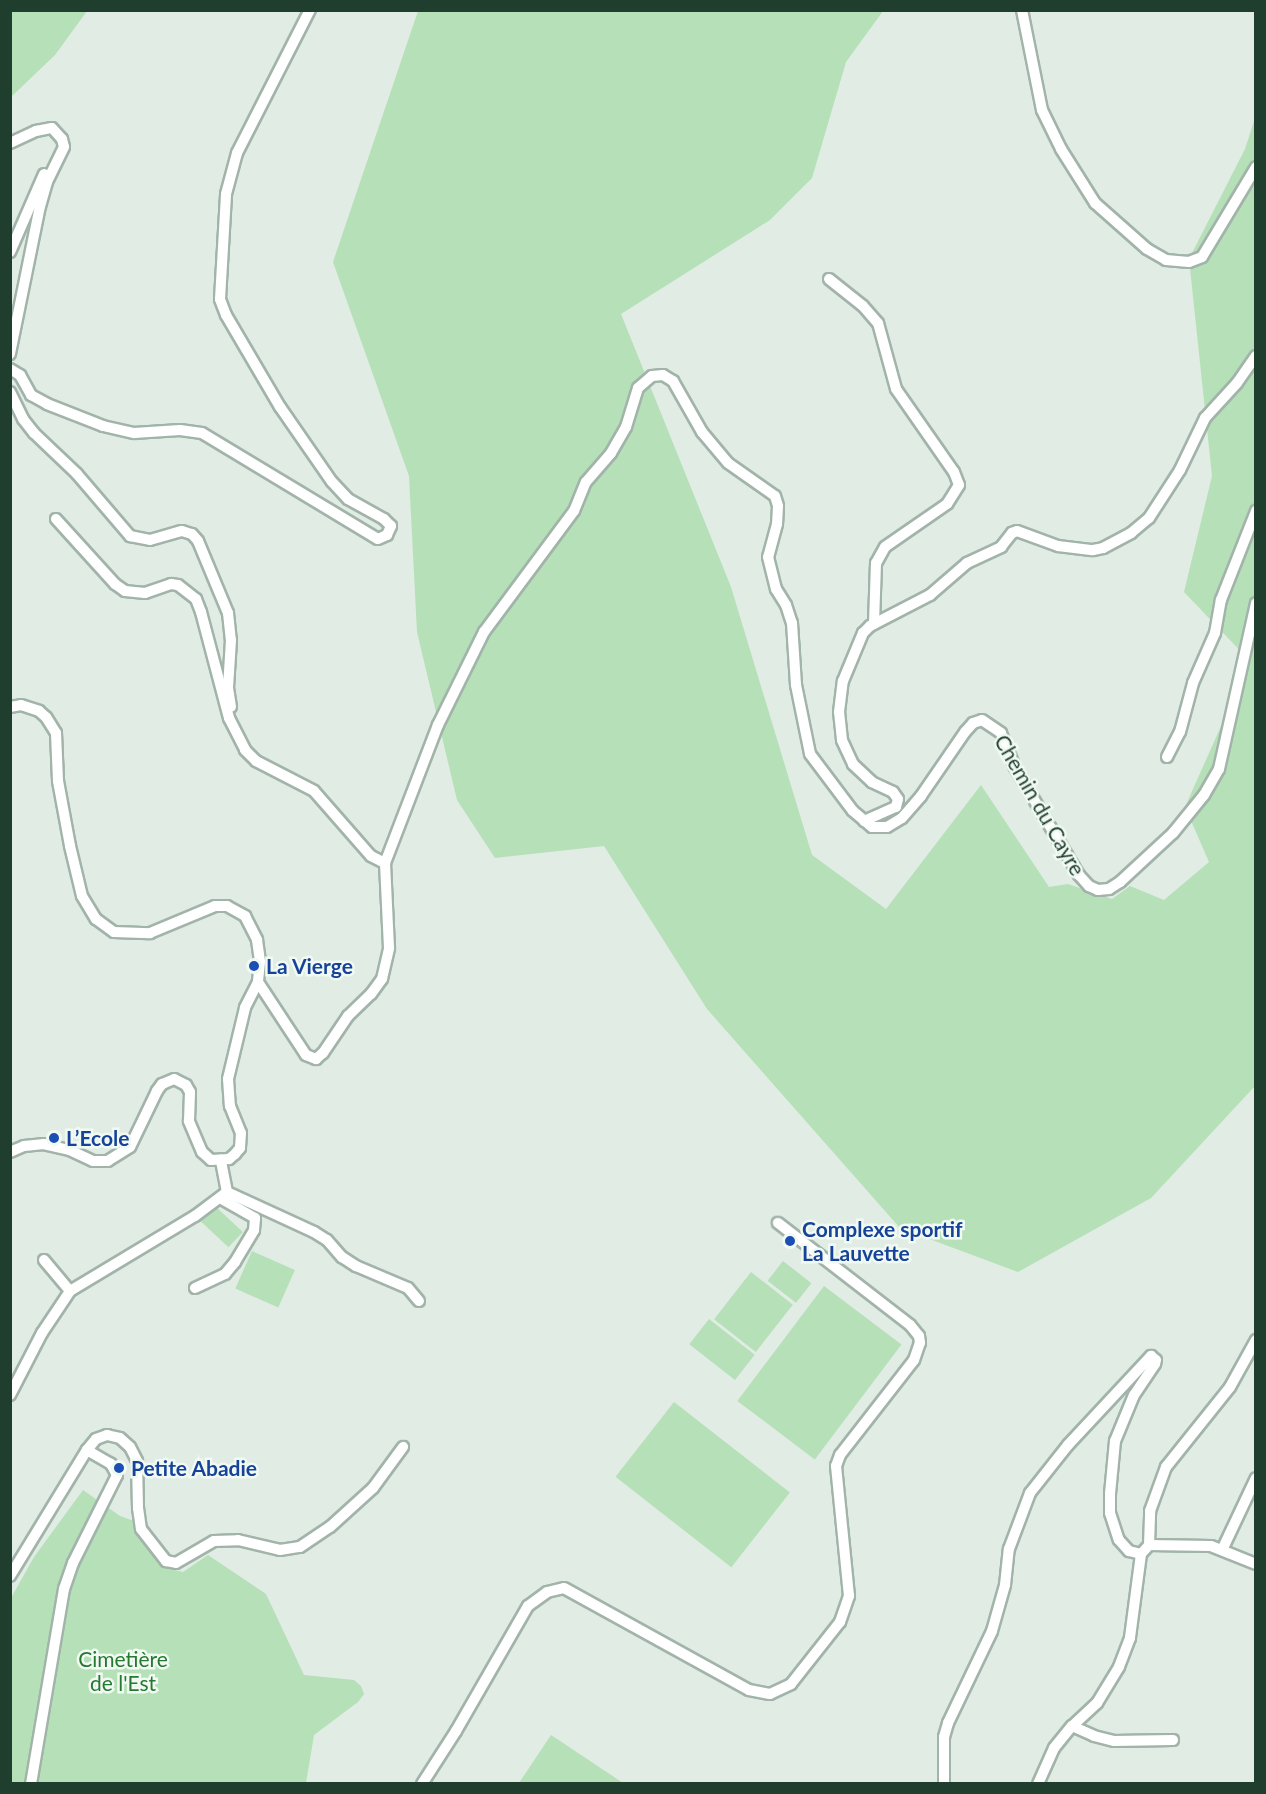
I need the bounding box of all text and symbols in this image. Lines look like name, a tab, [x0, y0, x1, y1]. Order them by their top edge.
street label: Chemin du Cayre	[989, 730, 1091, 880]
place label: La Vierge	[266, 953, 354, 979]
marker: La Vierge	[247, 959, 261, 973]
place label: L’Ecole	[66, 1125, 129, 1151]
marker: L’Ecole	[47, 1131, 61, 1145]
place label: Complexe sportif La Lauvette	[802, 1216, 962, 1266]
marker: Complexe sportif La Lauvette	[783, 1234, 797, 1248]
place label: Petite Abadie	[131, 1455, 258, 1481]
marker: Petite Abadie	[112, 1461, 126, 1475]
park label: Cimetière de l'Est	[78, 1646, 168, 1696]

